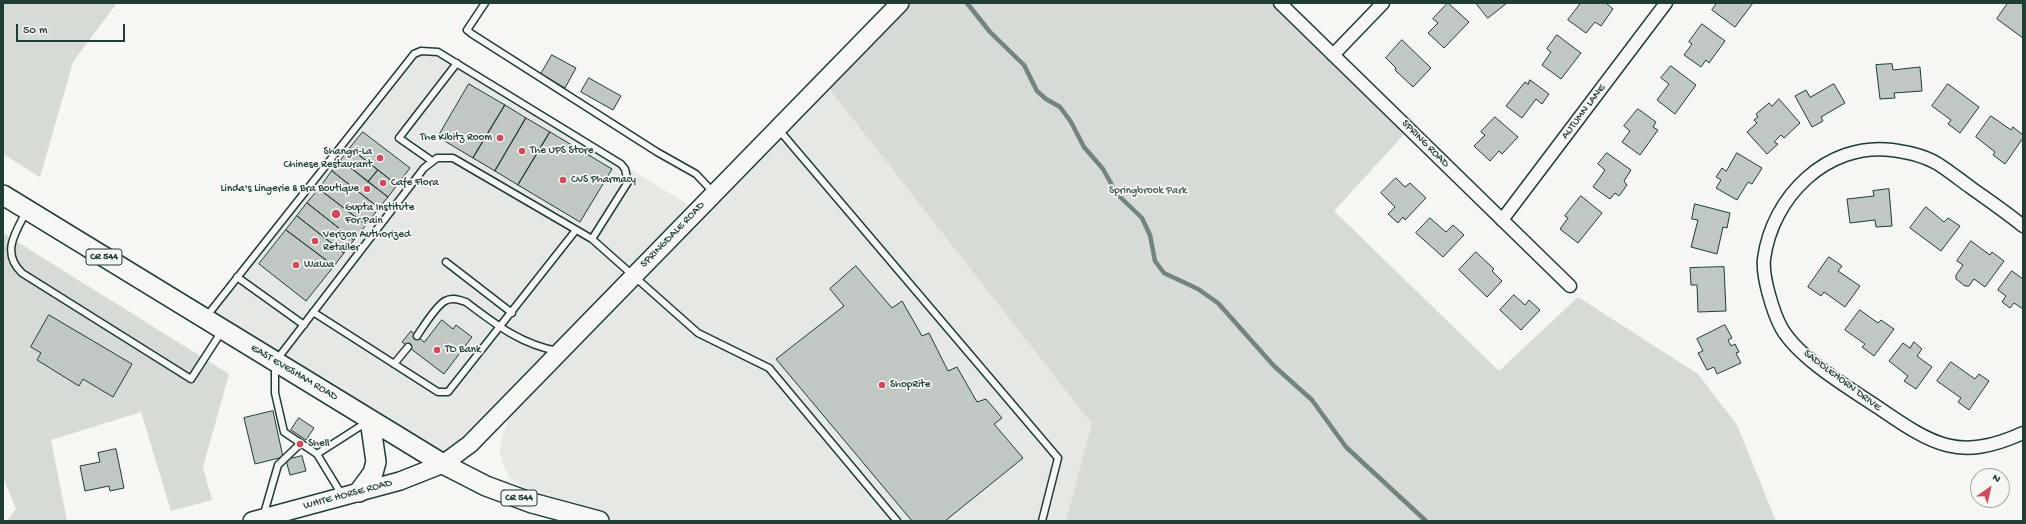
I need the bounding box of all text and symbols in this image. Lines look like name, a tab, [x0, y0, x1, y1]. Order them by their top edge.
scale bar	[18, 16, 127, 42]
text: 50 m	[23, 24, 48, 38]
street label: AUTUMN LANE	[1559, 82, 1609, 142]
street label: SPRING ROAD	[1398, 117, 1452, 171]
place label: The Kibitz Room	[420, 131, 492, 145]
marker: The Kibitz Room	[495, 133, 505, 143]
place label: The UPS Store	[530, 144, 593, 158]
place label: Shangri-La Chinese Restaurant	[284, 145, 372, 171]
marker: The UPS Store	[517, 146, 527, 156]
marker: Shangri-La Chinese Restaurant	[375, 153, 385, 163]
place label: CVS Pharmacy	[571, 173, 636, 187]
marker: CVS Pharmacy	[558, 175, 568, 185]
place label: Cafe Flora	[391, 176, 438, 190]
marker: Cafe Flora	[378, 178, 388, 188]
place label: Linda's Lingerie & Bra Boutique	[221, 182, 359, 196]
marker: Linda's Lingerie & Bra Boutique	[362, 184, 372, 194]
park label: Springbrook Park	[1109, 184, 1187, 198]
street label: SPRINGDALE ROAD	[638, 199, 708, 271]
place label: Gupta Institute For Pain	[345, 201, 414, 227]
marker: Gupta Institute For Pain	[330, 208, 342, 220]
place label: Verizon Authorized Retailer	[323, 228, 410, 254]
marker: Verizon Authorized Retailer	[310, 236, 320, 246]
road number: CR 544	[86, 249, 122, 265]
place label: Wawa	[304, 258, 334, 272]
marker: Wawa	[291, 260, 301, 270]
street label: EAST EVESHAM ROAD	[248, 342, 340, 404]
place label: TD Bank	[445, 343, 481, 357]
marker: TD Bank	[432, 345, 442, 355]
street label: SADDLEHORN DRIVE	[1801, 348, 1883, 414]
place label: ShopRite	[890, 378, 930, 392]
marker: ShopRite	[877, 380, 887, 390]
place label: Shell	[308, 437, 330, 451]
marker: Shell	[295, 439, 305, 449]
north arrow	[1970, 468, 2010, 508]
text: N	[1990, 472, 2002, 486]
street label: WHITE HORSE ROAD	[302, 477, 394, 513]
road number: CR 544	[501, 490, 537, 506]

